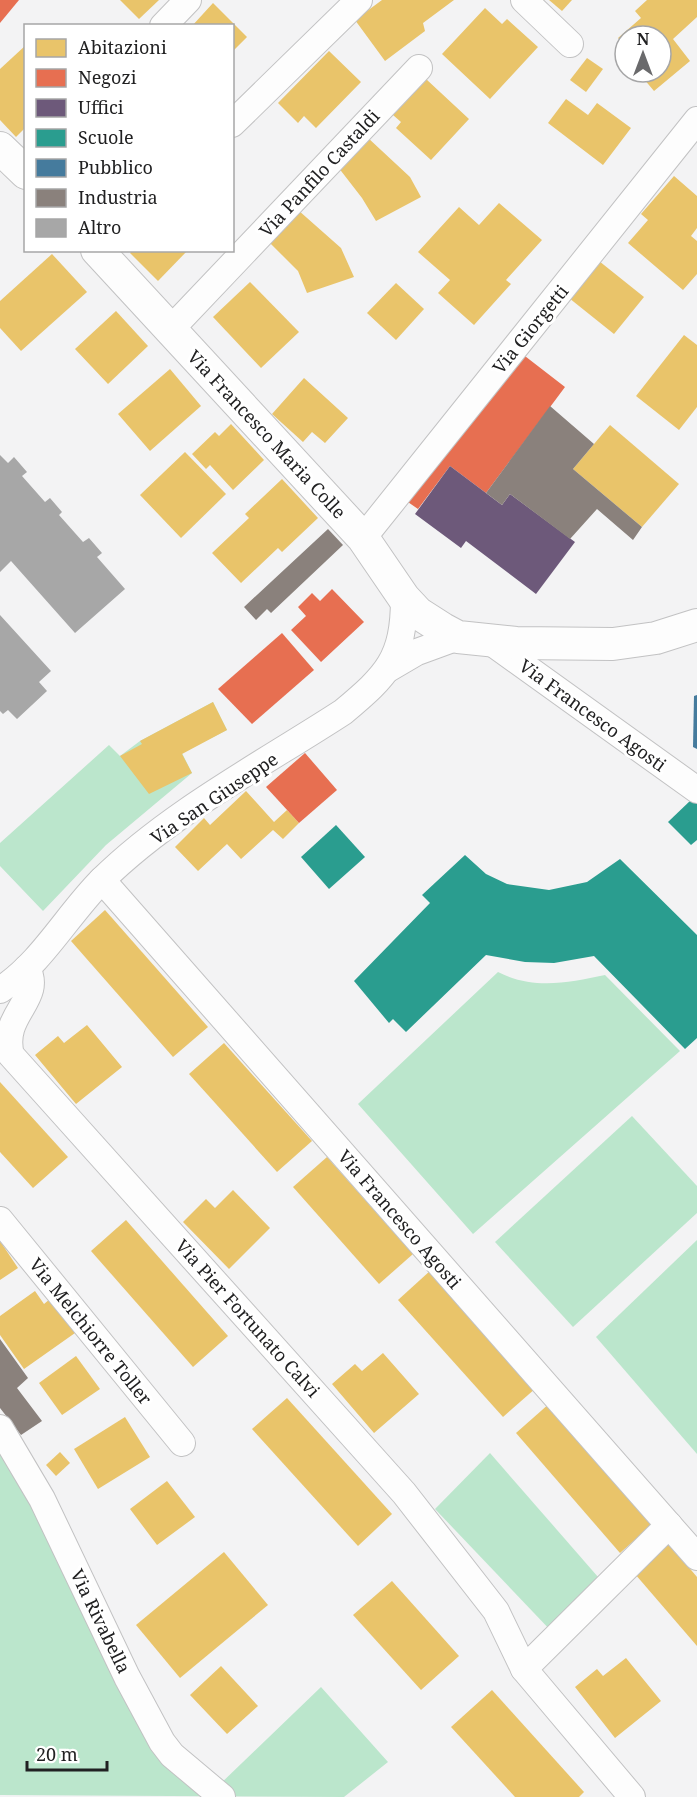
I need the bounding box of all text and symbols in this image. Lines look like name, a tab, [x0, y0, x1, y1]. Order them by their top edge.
legend	[24, 24, 234, 252]
north arrow	[613, 24, 673, 84]
text: N	[637, 28, 650, 50]
text: Abitazioni	[78, 35, 167, 59]
text: Negozi	[78, 65, 137, 89]
text: Uffici	[78, 95, 124, 119]
street label: Via Panfilo Castaldi	[254, 104, 385, 242]
text: Scuole	[78, 125, 134, 149]
text: Pubblico	[78, 155, 153, 179]
text: Industria	[78, 185, 158, 209]
text: Altro	[78, 215, 121, 239]
street label: Via Giorgetti	[487, 279, 573, 378]
street label: Via Francesco Maria Colle	[183, 345, 351, 523]
street label: Via Francesco Agosti	[515, 653, 672, 777]
street label: Via San Giuseppe	[146, 747, 282, 849]
street label: Via Francesco Agosti	[333, 1145, 467, 1294]
street label: Via Pier Fortunato Calvi	[171, 1234, 326, 1402]
street label: Via Melchiorre Toller	[24, 1253, 158, 1410]
street label: Via Rivabella	[65, 1565, 137, 1677]
scale bar	[27, 1734, 106, 1772]
text: 20 m	[36, 1742, 78, 1766]

